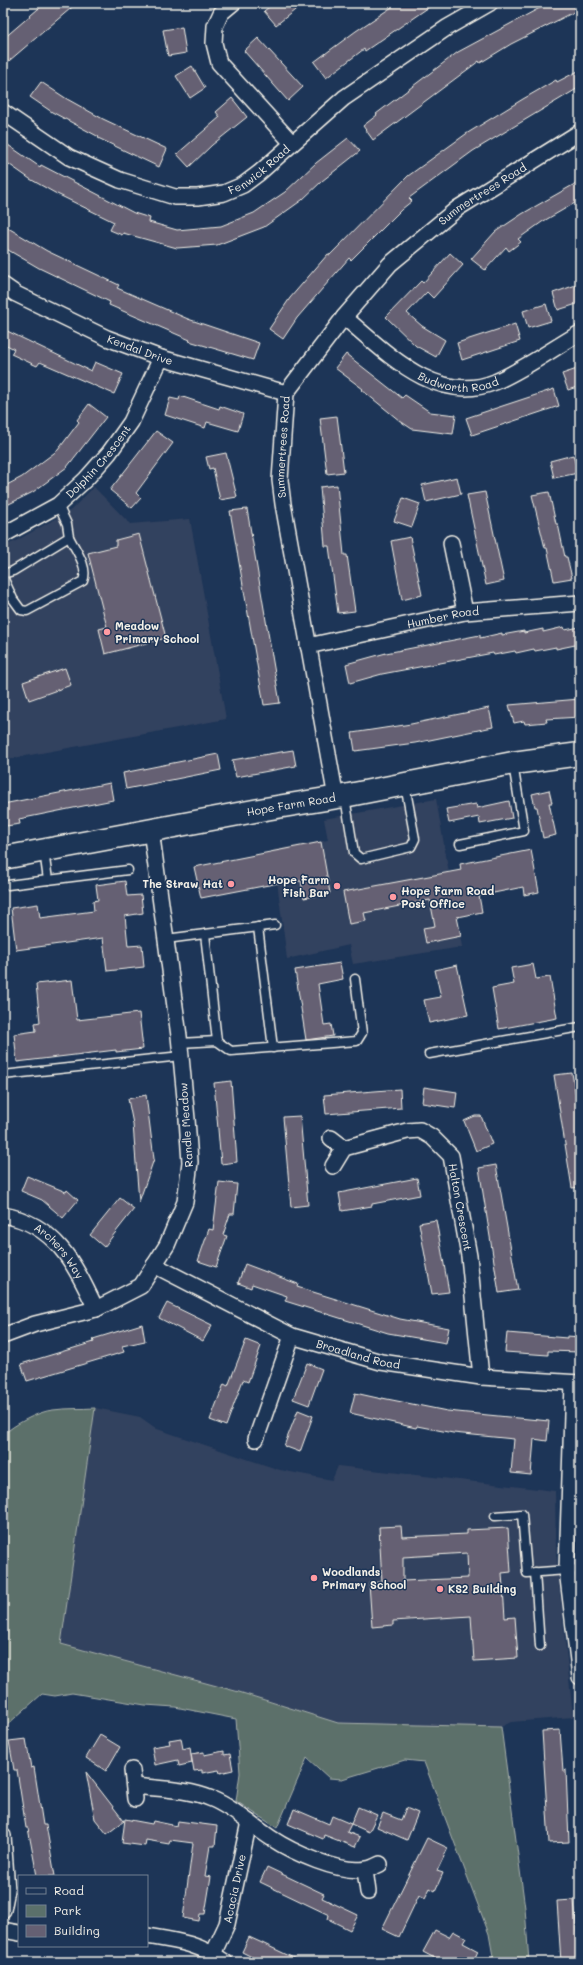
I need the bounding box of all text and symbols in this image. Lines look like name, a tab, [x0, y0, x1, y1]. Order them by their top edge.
street label: Fenwick Road	[226, 141, 293, 197]
street label: Summertrees Road	[435, 159, 529, 228]
street label: Kendal Drive	[105, 331, 175, 368]
street label: Budworth Road	[416, 368, 501, 395]
street label: Summertrees Road	[272, 395, 293, 499]
street label: Dolphin Crescent	[62, 422, 134, 501]
street label: Humber Road	[406, 603, 479, 631]
place label: Meadow Primary School	[115, 618, 199, 646]
marker: Meadow Primary School	[102, 627, 112, 637]
street label: Hope Farm Road	[245, 790, 337, 819]
place label: Hope Farm Fish Bar	[268, 872, 329, 900]
place label: The Straw Hat	[142, 876, 223, 891]
marker: The Straw Hat	[226, 879, 236, 889]
marker: Hope Farm Fish Bar	[332, 881, 342, 891]
place label: Hope Farm Road Post Office	[401, 883, 494, 911]
marker: Hope Farm Road Post Office	[388, 892, 398, 902]
street label: Randle Meadow	[175, 1082, 196, 1168]
street label: Halton Crescent	[445, 1162, 476, 1252]
street label: Archers Way	[32, 1219, 88, 1281]
street label: Broadland Road	[315, 1335, 401, 1372]
place label: Woodlands Primary School	[322, 1564, 406, 1592]
marker: Woodlands Primary School	[309, 1573, 319, 1583]
place label: KS2 Building	[448, 1581, 517, 1596]
marker: KS2 Building	[435, 1584, 445, 1594]
street label: Acacia Drive	[219, 1853, 249, 1925]
legend	[18, 1875, 148, 1947]
text: Road	[54, 1882, 84, 1898]
text: Park	[54, 1902, 81, 1918]
text: Building	[54, 1922, 100, 1938]

